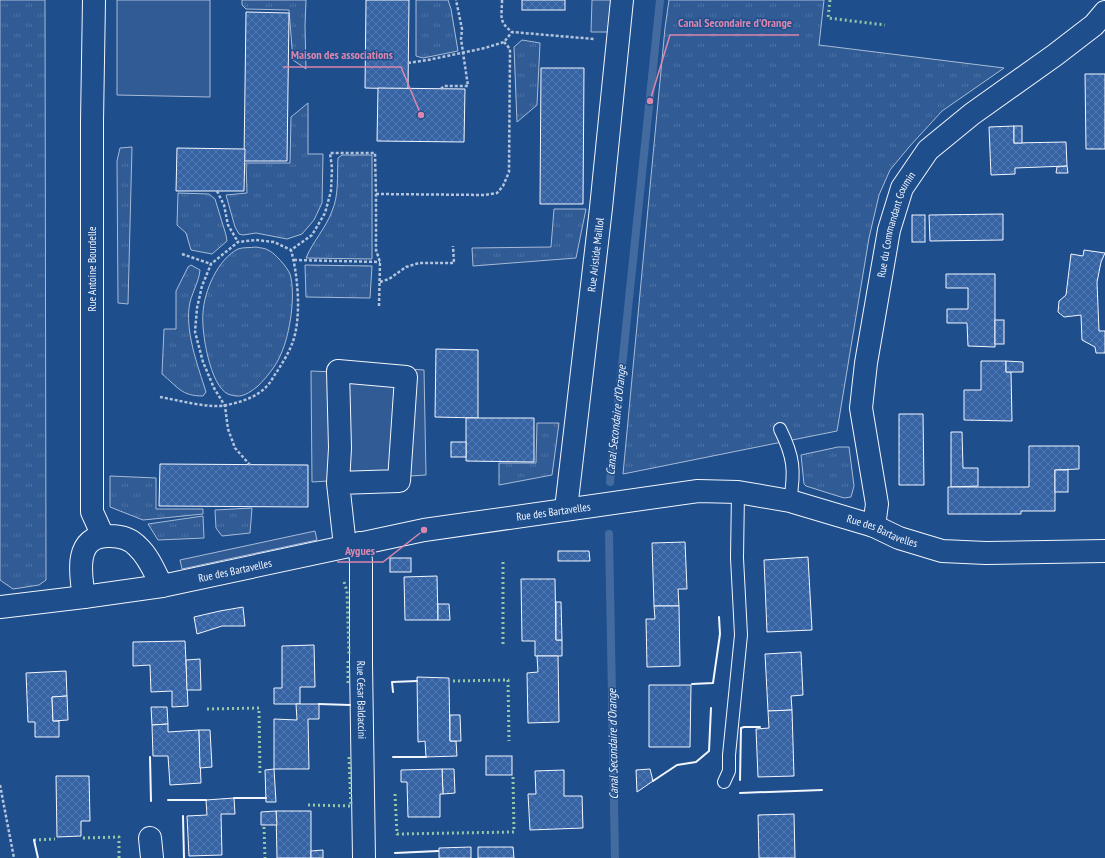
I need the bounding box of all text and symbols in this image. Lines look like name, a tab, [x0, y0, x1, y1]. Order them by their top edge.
callout: Canal Secondaire d'Orange	[670, 11, 799, 35]
text: Canal Secondaire d'Orange	[678, 15, 792, 30]
callout: Maison des associations	[283, 43, 401, 67]
text: Maison des associations	[291, 47, 393, 62]
street label: Rue du Commandant Goumin	[874, 169, 918, 279]
street label: Rue Aristide Maillol	[584, 217, 607, 292]
street label: Rue Antoine Bourdelle	[85, 226, 99, 312]
water label: Canal Secondaire d'Orange	[602, 363, 629, 476]
street label: Rue des Bartavelles	[515, 499, 592, 524]
street label: Rue des Bartavelles	[845, 511, 920, 550]
callout: Aygues	[337, 538, 383, 562]
text: Aygues	[344, 543, 375, 558]
street label: Rue des Bartavelles	[197, 556, 273, 585]
street label: Rue César Baldaccini	[354, 661, 369, 739]
water label: Canal Secondaire d'Orange	[604, 688, 621, 799]

